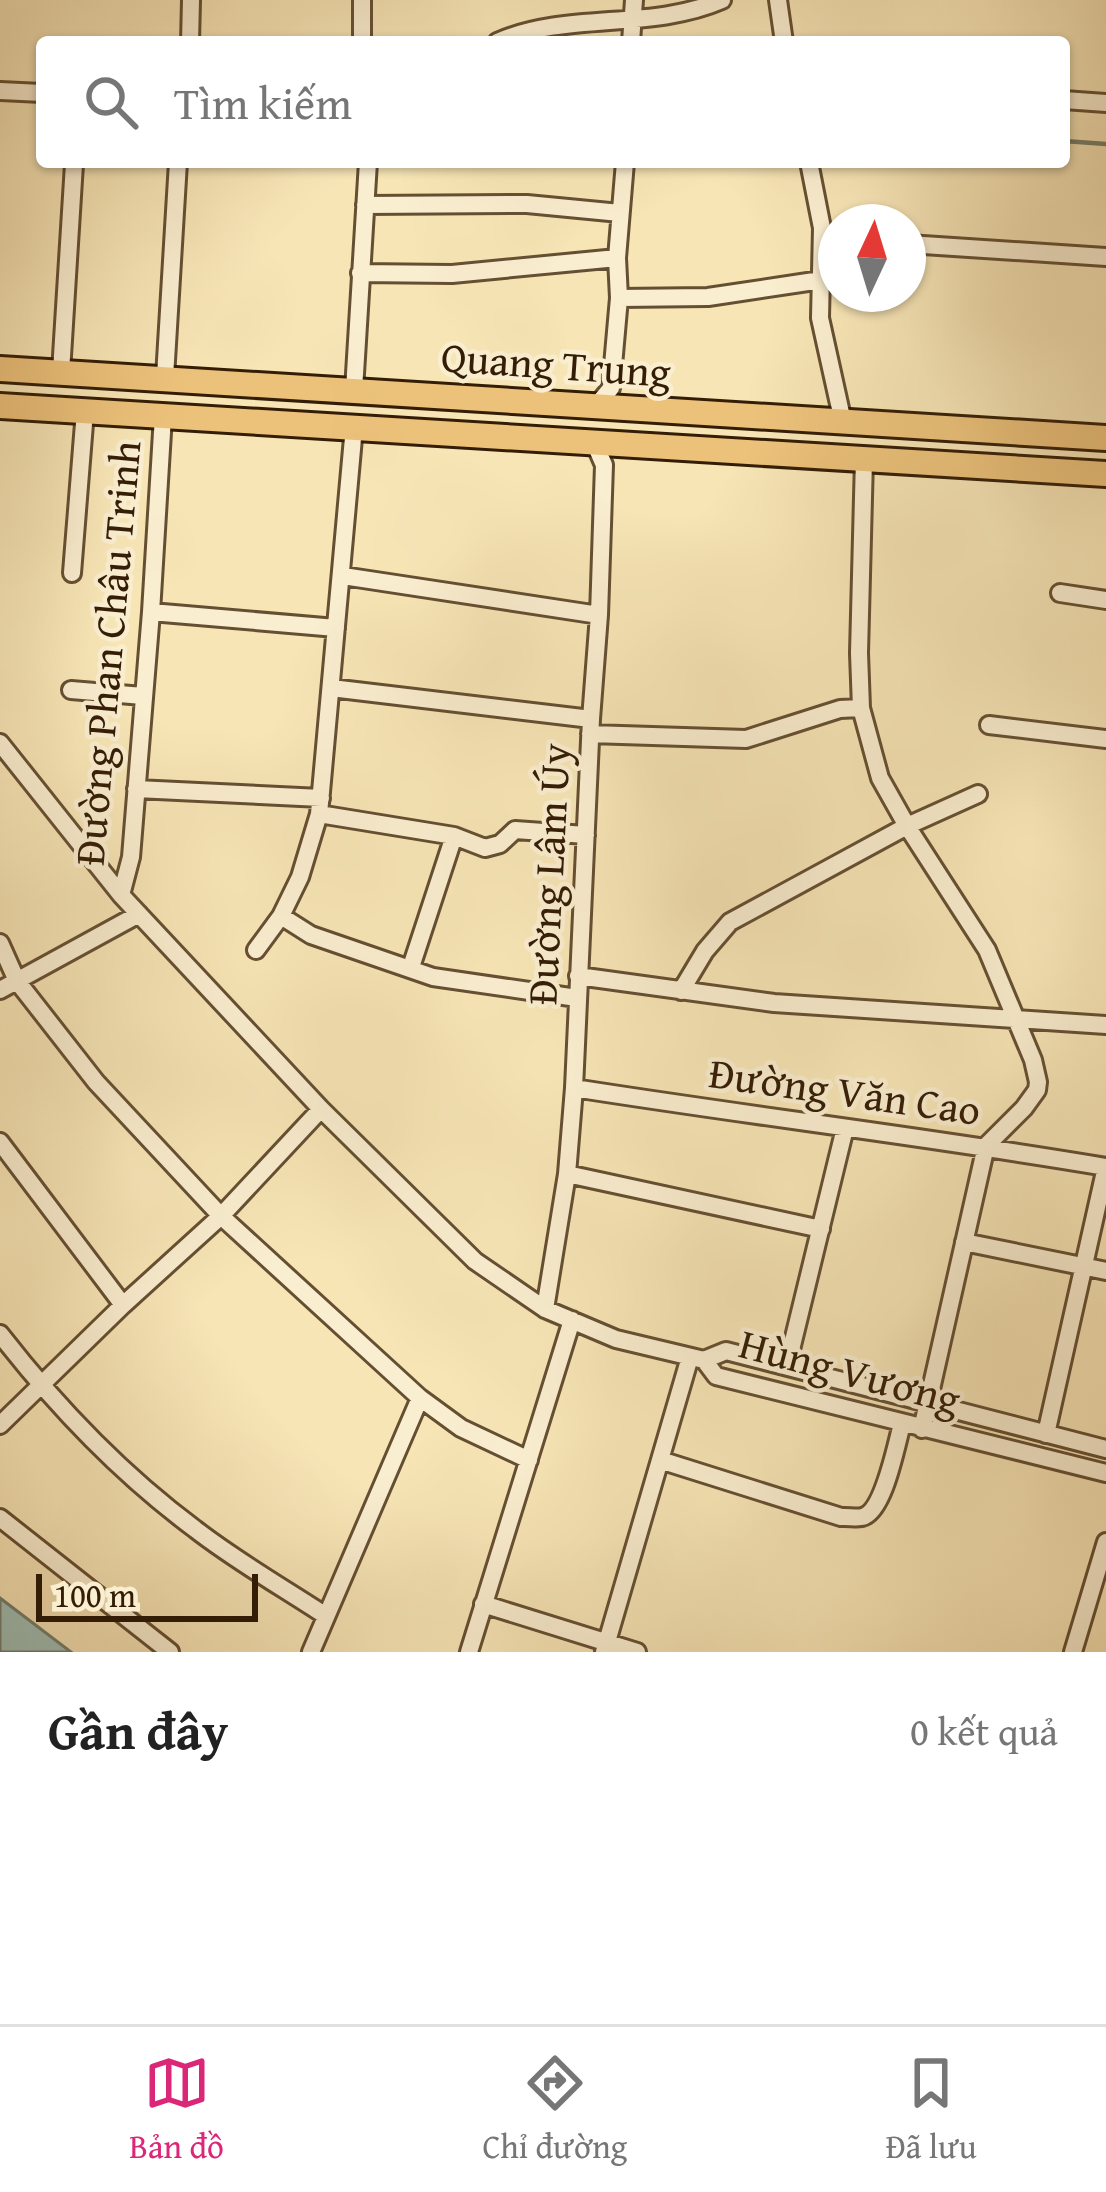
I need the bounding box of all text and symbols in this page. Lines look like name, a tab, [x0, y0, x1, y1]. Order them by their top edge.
search box	[36, 36, 1070, 168]
icon: search	[78, 69, 144, 135]
text: Tìm kiếm	[174, 70, 352, 135]
north arrow	[818, 204, 926, 312]
street label: Quang Trung	[439, 325, 673, 402]
street label: Đường Phan Châu Trinh	[58, 438, 155, 868]
street label: Đường Lâm Úy	[510, 742, 585, 1006]
street label: Đường Văn Cao	[705, 1041, 985, 1140]
street label: Hùng Vương	[733, 1312, 967, 1429]
scale bar	[36, 1568, 258, 1621]
text: 100 m	[54, 1571, 136, 1619]
text: Gần đây	[48, 1693, 228, 1768]
text: 0 kết quả	[910, 1702, 1058, 1759]
tab: Bản đồ	[129, 2050, 224, 2170]
tab: Chỉ đường	[482, 2050, 627, 2170]
tab: Đã lưu	[886, 2050, 977, 2170]

